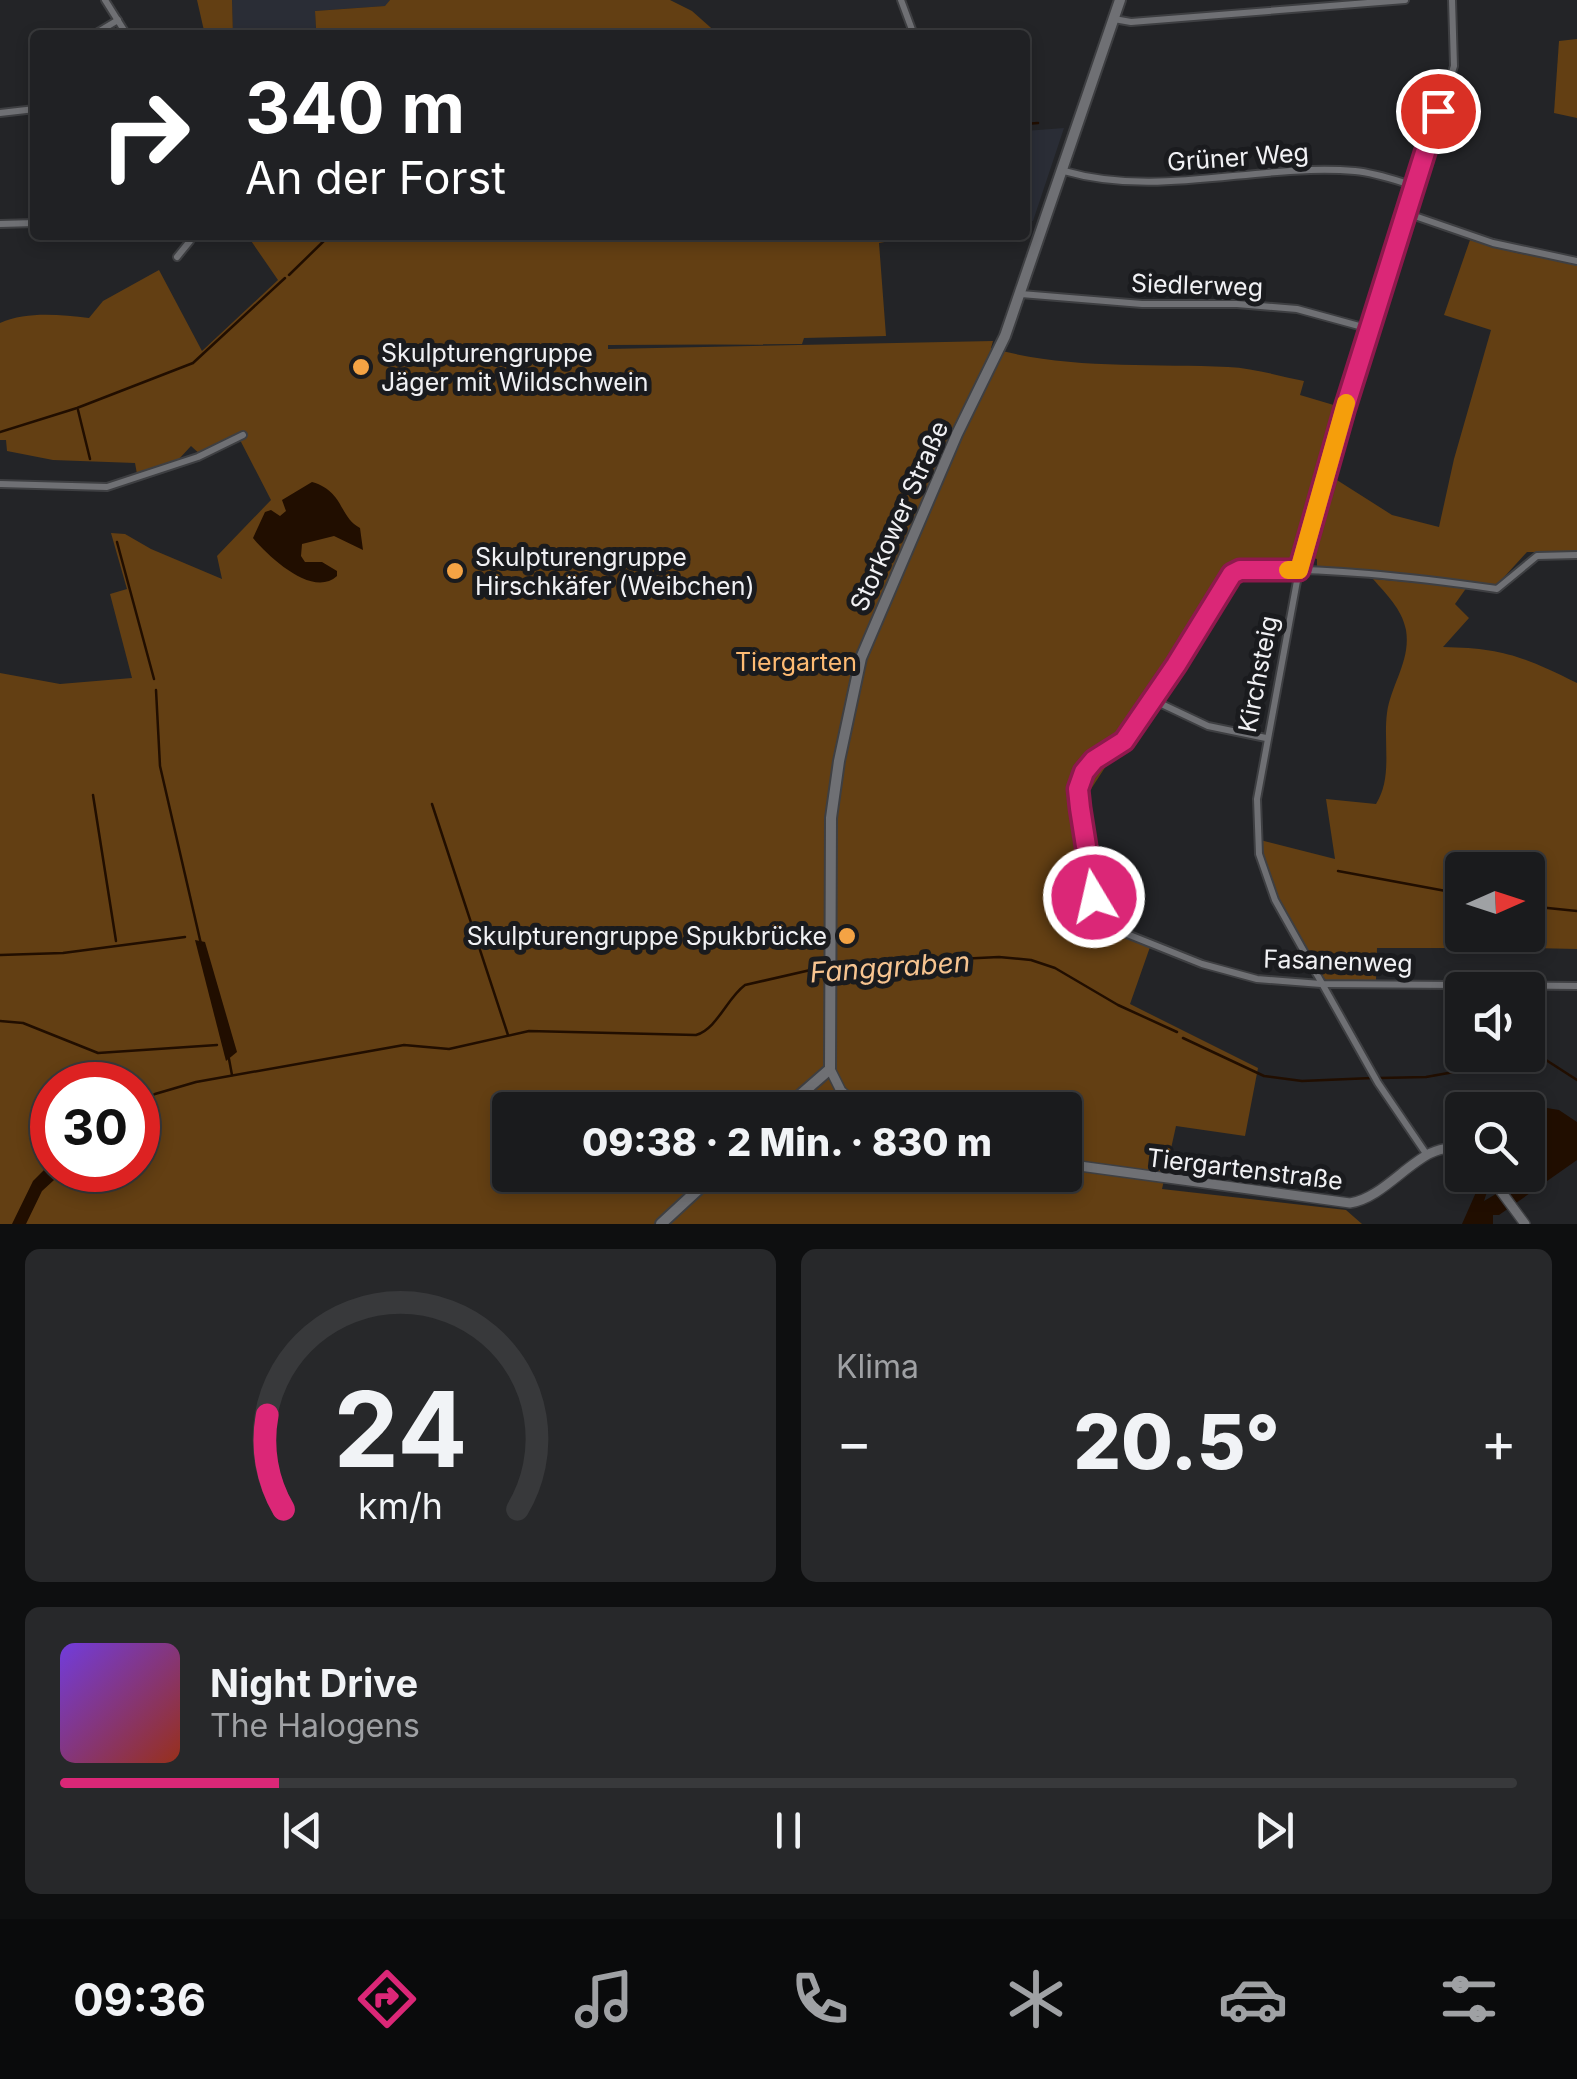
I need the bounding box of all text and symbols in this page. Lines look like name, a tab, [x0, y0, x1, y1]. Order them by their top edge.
text: 340 m	[245, 65, 465, 150]
pin	[1396, 69, 1481, 154]
icon: right	[80, 70, 210, 200]
icon: arrive	[1411, 84, 1466, 139]
street label: Grüner Weg	[1166, 137, 1310, 177]
text: An der Forst	[245, 150, 506, 205]
street label: Siedlerweg	[1130, 268, 1264, 302]
place label: Skulpturengruppe Jäger mit Wildschwein	[381, 338, 649, 397]
marker: Skulpturengruppe Jäger mit Wildschwein	[350, 356, 372, 378]
street label: Storkower Straße	[844, 416, 954, 616]
place label: Skulpturengruppe Hirschkäfer (Weibchen)	[475, 542, 755, 601]
marker: Skulpturengruppe Hirschkäfer (Weibchen)	[444, 560, 466, 582]
street label: Kirchsteig	[1232, 613, 1284, 735]
park label: Tiergarten	[735, 647, 857, 677]
position arrow	[1042, 845, 1146, 949]
north arrow	[1445, 852, 1545, 952]
map controls	[1445, 852, 1545, 1192]
place label: Skulpturengruppe Spukbrücke	[467, 921, 827, 951]
marker: Skulpturengruppe Spukbrücke	[836, 925, 858, 947]
street label: Fasanenweg	[1263, 943, 1413, 979]
water label: Fanggraben	[809, 944, 971, 990]
button: sound	[1445, 972, 1545, 1072]
speed limit sign: 30	[30, 1062, 160, 1192]
button: search	[1445, 1092, 1545, 1192]
text: 09:38 · 2 Min. · 830 m	[582, 1119, 992, 1165]
street label: Tiergartenstraße	[1145, 1142, 1345, 1196]
text: Klima	[836, 1347, 919, 1386]
text: 24	[333, 1366, 468, 1492]
text: 20.5°	[1073, 1396, 1280, 1487]
text: −	[836, 1409, 872, 1475]
text: +	[1481, 1409, 1517, 1475]
text: km/h	[358, 1484, 443, 1528]
text: Night Drive	[210, 1660, 418, 1706]
text: The Halogens	[210, 1706, 420, 1745]
icon: previous	[275, 1803, 330, 1858]
icon: pause	[761, 1803, 816, 1858]
icon: next	[1247, 1803, 1302, 1858]
icon: directions	[352, 1964, 422, 2034]
icon: music	[569, 1964, 639, 2034]
icon: phone	[785, 1964, 855, 2034]
icon: climate	[1001, 1964, 1071, 2034]
icon: car	[1218, 1964, 1288, 2034]
icon: filters	[1434, 1964, 1504, 2034]
text: 09:36	[73, 1972, 206, 2027]

